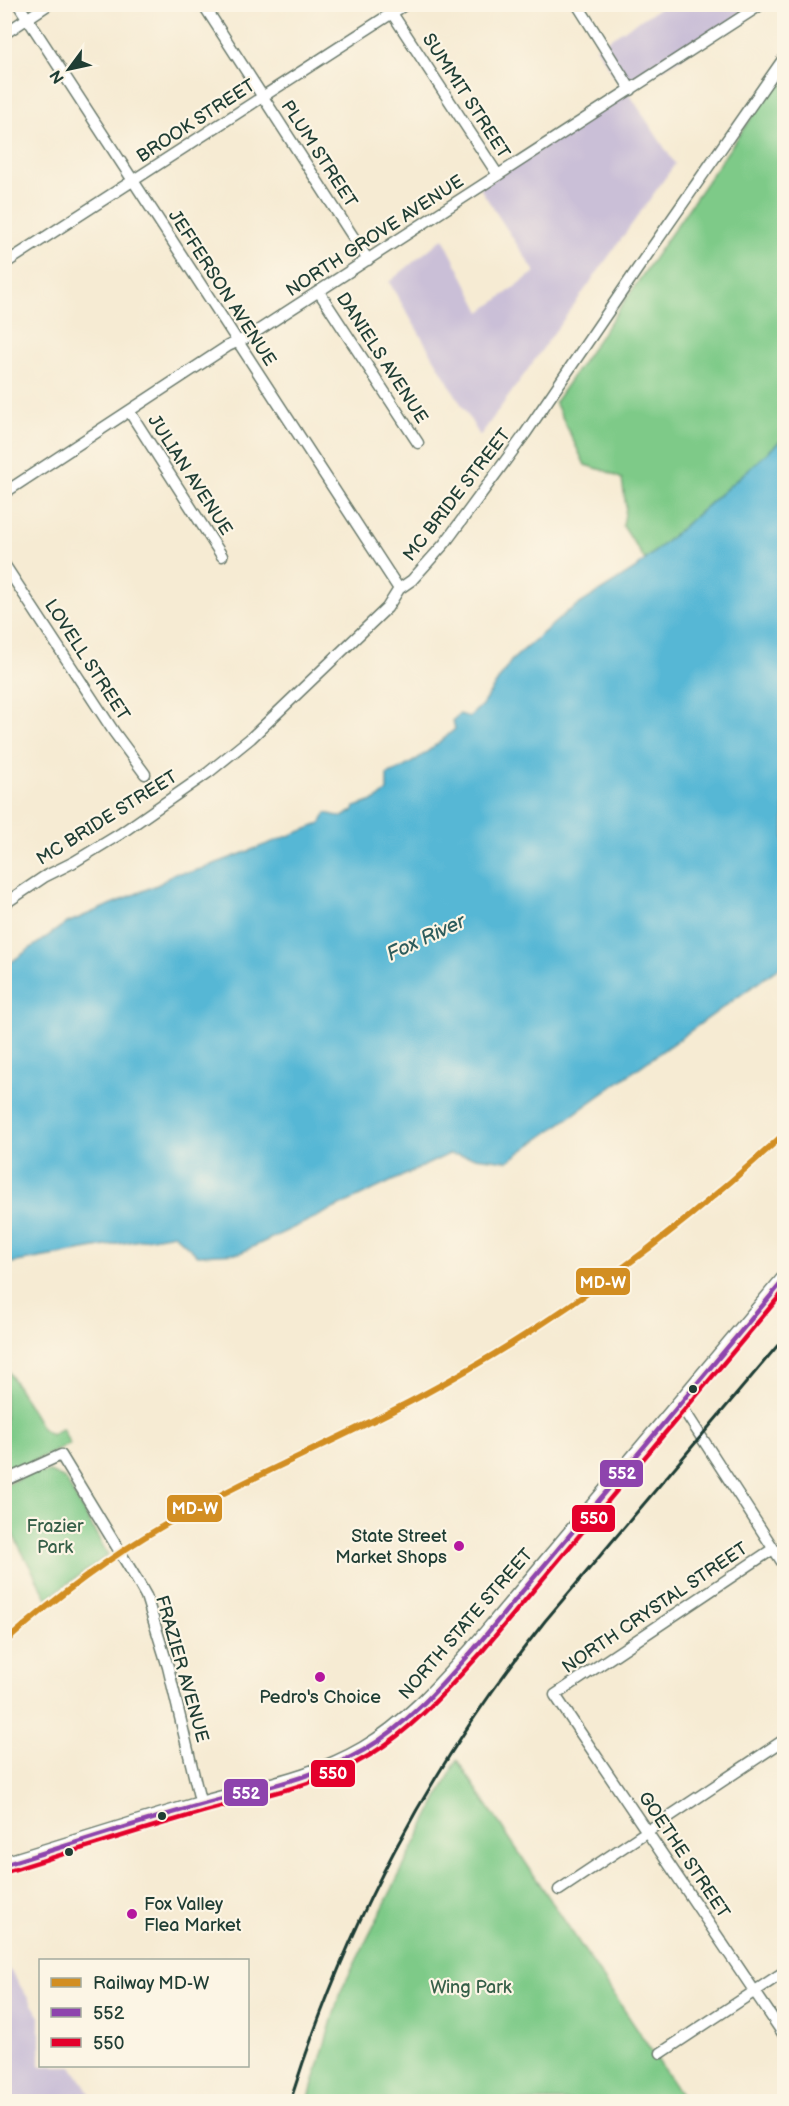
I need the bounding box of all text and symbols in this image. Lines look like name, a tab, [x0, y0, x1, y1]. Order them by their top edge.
street label: SUMMIT STREET	[418, 30, 514, 163]
north arrow	[39, 39, 99, 99]
text: N	[46, 66, 69, 87]
street label: BROOK STREET	[133, 75, 259, 167]
street label: PLUM STREET	[277, 96, 362, 212]
street label: NORTH GROVE AVENUE	[282, 171, 468, 301]
street label: JEFFERSON AVENUE	[164, 206, 280, 370]
street label: DANIELS AVENUE	[332, 289, 432, 427]
street label: JULIAN AVENUE	[143, 411, 237, 539]
street label: MC BRIDE STREET	[399, 425, 515, 565]
street label: LOVELL STREET	[40, 596, 134, 725]
street label: MC BRIDE STREET	[33, 766, 181, 870]
water label: Fox River	[383, 909, 471, 967]
line badge: MD-W	[575, 1267, 631, 1296]
text: MD-W	[580, 1274, 626, 1293]
unlabelled marker	[687, 1383, 699, 1395]
line badge: 552	[599, 1459, 644, 1488]
text: 552	[608, 1465, 636, 1484]
line badge: MD-W	[166, 1494, 223, 1523]
text: MD-W	[172, 1500, 218, 1519]
line badge: 550	[571, 1504, 616, 1533]
text: 550	[580, 1510, 608, 1529]
park label: Frazier Park	[26, 1516, 84, 1558]
place label: State Street Market Shops	[335, 1526, 447, 1568]
street label: NORTH CRYSTAL STREET	[558, 1538, 752, 1678]
marker: State Street Market Shops	[452, 1539, 466, 1553]
street label: NORTH STATE STREET	[395, 1544, 537, 1704]
street label: FRAZIER AVENUE	[151, 1593, 213, 1745]
marker: Pedro's Choice	[313, 1670, 327, 1684]
place label: Pedro's Choice	[259, 1687, 381, 1708]
line badge: 550	[310, 1759, 356, 1788]
text: 550	[319, 1765, 347, 1784]
line badge: 552	[223, 1778, 269, 1807]
text: 552	[232, 1785, 260, 1804]
street label: GOETHE STREET	[634, 1788, 734, 1922]
unlabelled marker	[156, 1810, 168, 1822]
unlabelled marker	[63, 1846, 75, 1858]
place label: Fox Valley Flea Market	[144, 1894, 242, 1936]
marker: Fox Valley Flea Market	[125, 1907, 139, 1921]
legend	[39, 1959, 249, 2067]
text: Railway MD-W	[93, 1973, 210, 1994]
park label: Wing Park	[430, 1977, 512, 1998]
text: 552	[93, 2003, 125, 2024]
text: 550	[93, 2033, 124, 2054]

